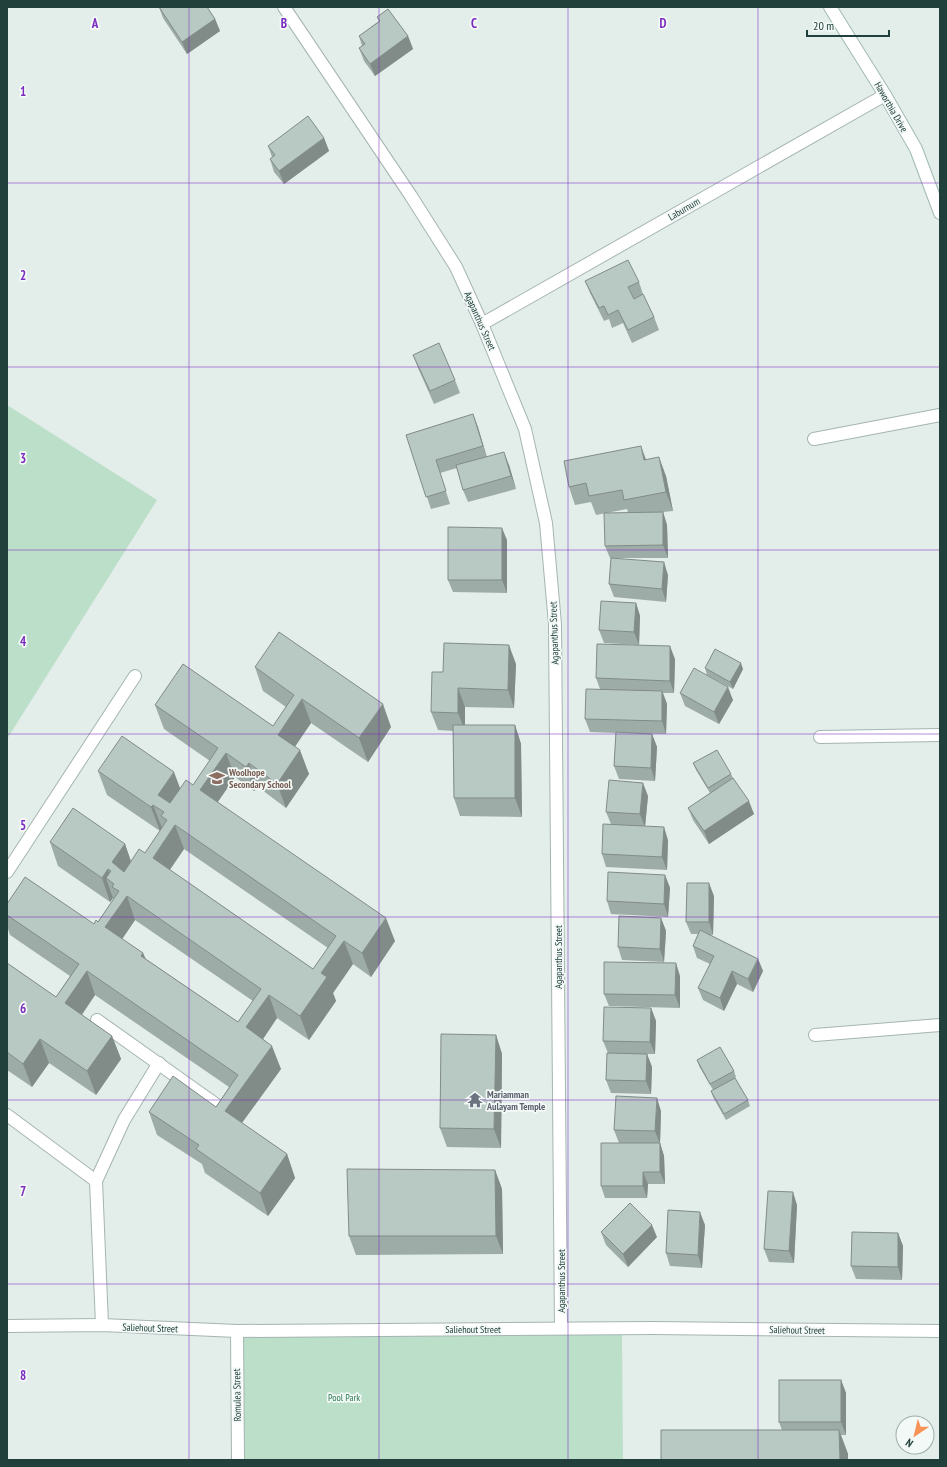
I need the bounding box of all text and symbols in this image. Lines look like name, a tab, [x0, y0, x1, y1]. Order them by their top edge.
scale bar	[807, 12, 889, 38]
text: A	[91, 15, 99, 32]
text: B	[281, 15, 287, 32]
text: C	[471, 15, 477, 32]
text: D	[660, 15, 667, 32]
text: 20 m	[813, 18, 834, 33]
street label: Haworthia Drive	[871, 79, 911, 135]
text: 1	[20, 83, 26, 100]
street label: Laburnum	[666, 195, 702, 223]
text: 2	[20, 267, 26, 284]
street label: Agapanthus Street	[461, 289, 499, 353]
text: 3	[20, 450, 26, 467]
street label: Agapanthus Street	[546, 601, 562, 665]
text: 4	[20, 633, 27, 650]
place label: Woolhope Secondary School	[228, 766, 292, 791]
school or university icon: Woolhope Secondary School	[208, 769, 226, 787]
text: 5	[20, 817, 26, 834]
street label: Agapanthus Street	[552, 925, 565, 989]
text: 6	[20, 1000, 26, 1017]
place label: Mariamman Aulayam Temple	[486, 1088, 545, 1113]
temple icon: Mariamman Aulayam Temple	[466, 1091, 484, 1109]
text: 7	[20, 1183, 26, 1200]
street label: Agapanthus Street	[555, 1249, 568, 1313]
street label: Saliehout Street	[122, 1321, 178, 1335]
street label: Saliehout Street	[445, 1323, 501, 1336]
street label: Saliehout Street	[769, 1323, 825, 1337]
text: 8	[20, 1367, 26, 1384]
street label: Romulea Street	[230, 1368, 244, 1422]
park label: Pool Park	[328, 1391, 360, 1404]
north arrow	[895, 1415, 935, 1455]
text: N	[903, 1436, 916, 1451]

